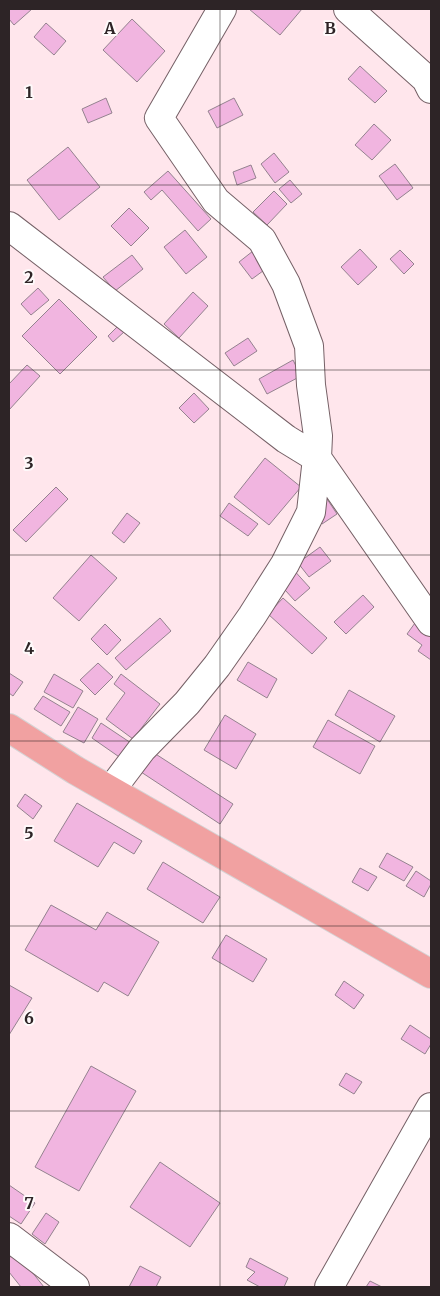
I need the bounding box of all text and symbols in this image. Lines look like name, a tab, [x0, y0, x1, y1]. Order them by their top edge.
text: A	[103, 18, 116, 38]
text: B	[324, 18, 336, 38]
text: 1	[25, 82, 33, 102]
text: 2	[24, 267, 34, 287]
text: 3	[24, 453, 34, 473]
text: 4	[24, 638, 34, 658]
text: 5	[24, 823, 34, 843]
text: 6	[24, 1008, 34, 1028]
text: 7	[24, 1193, 34, 1213]

